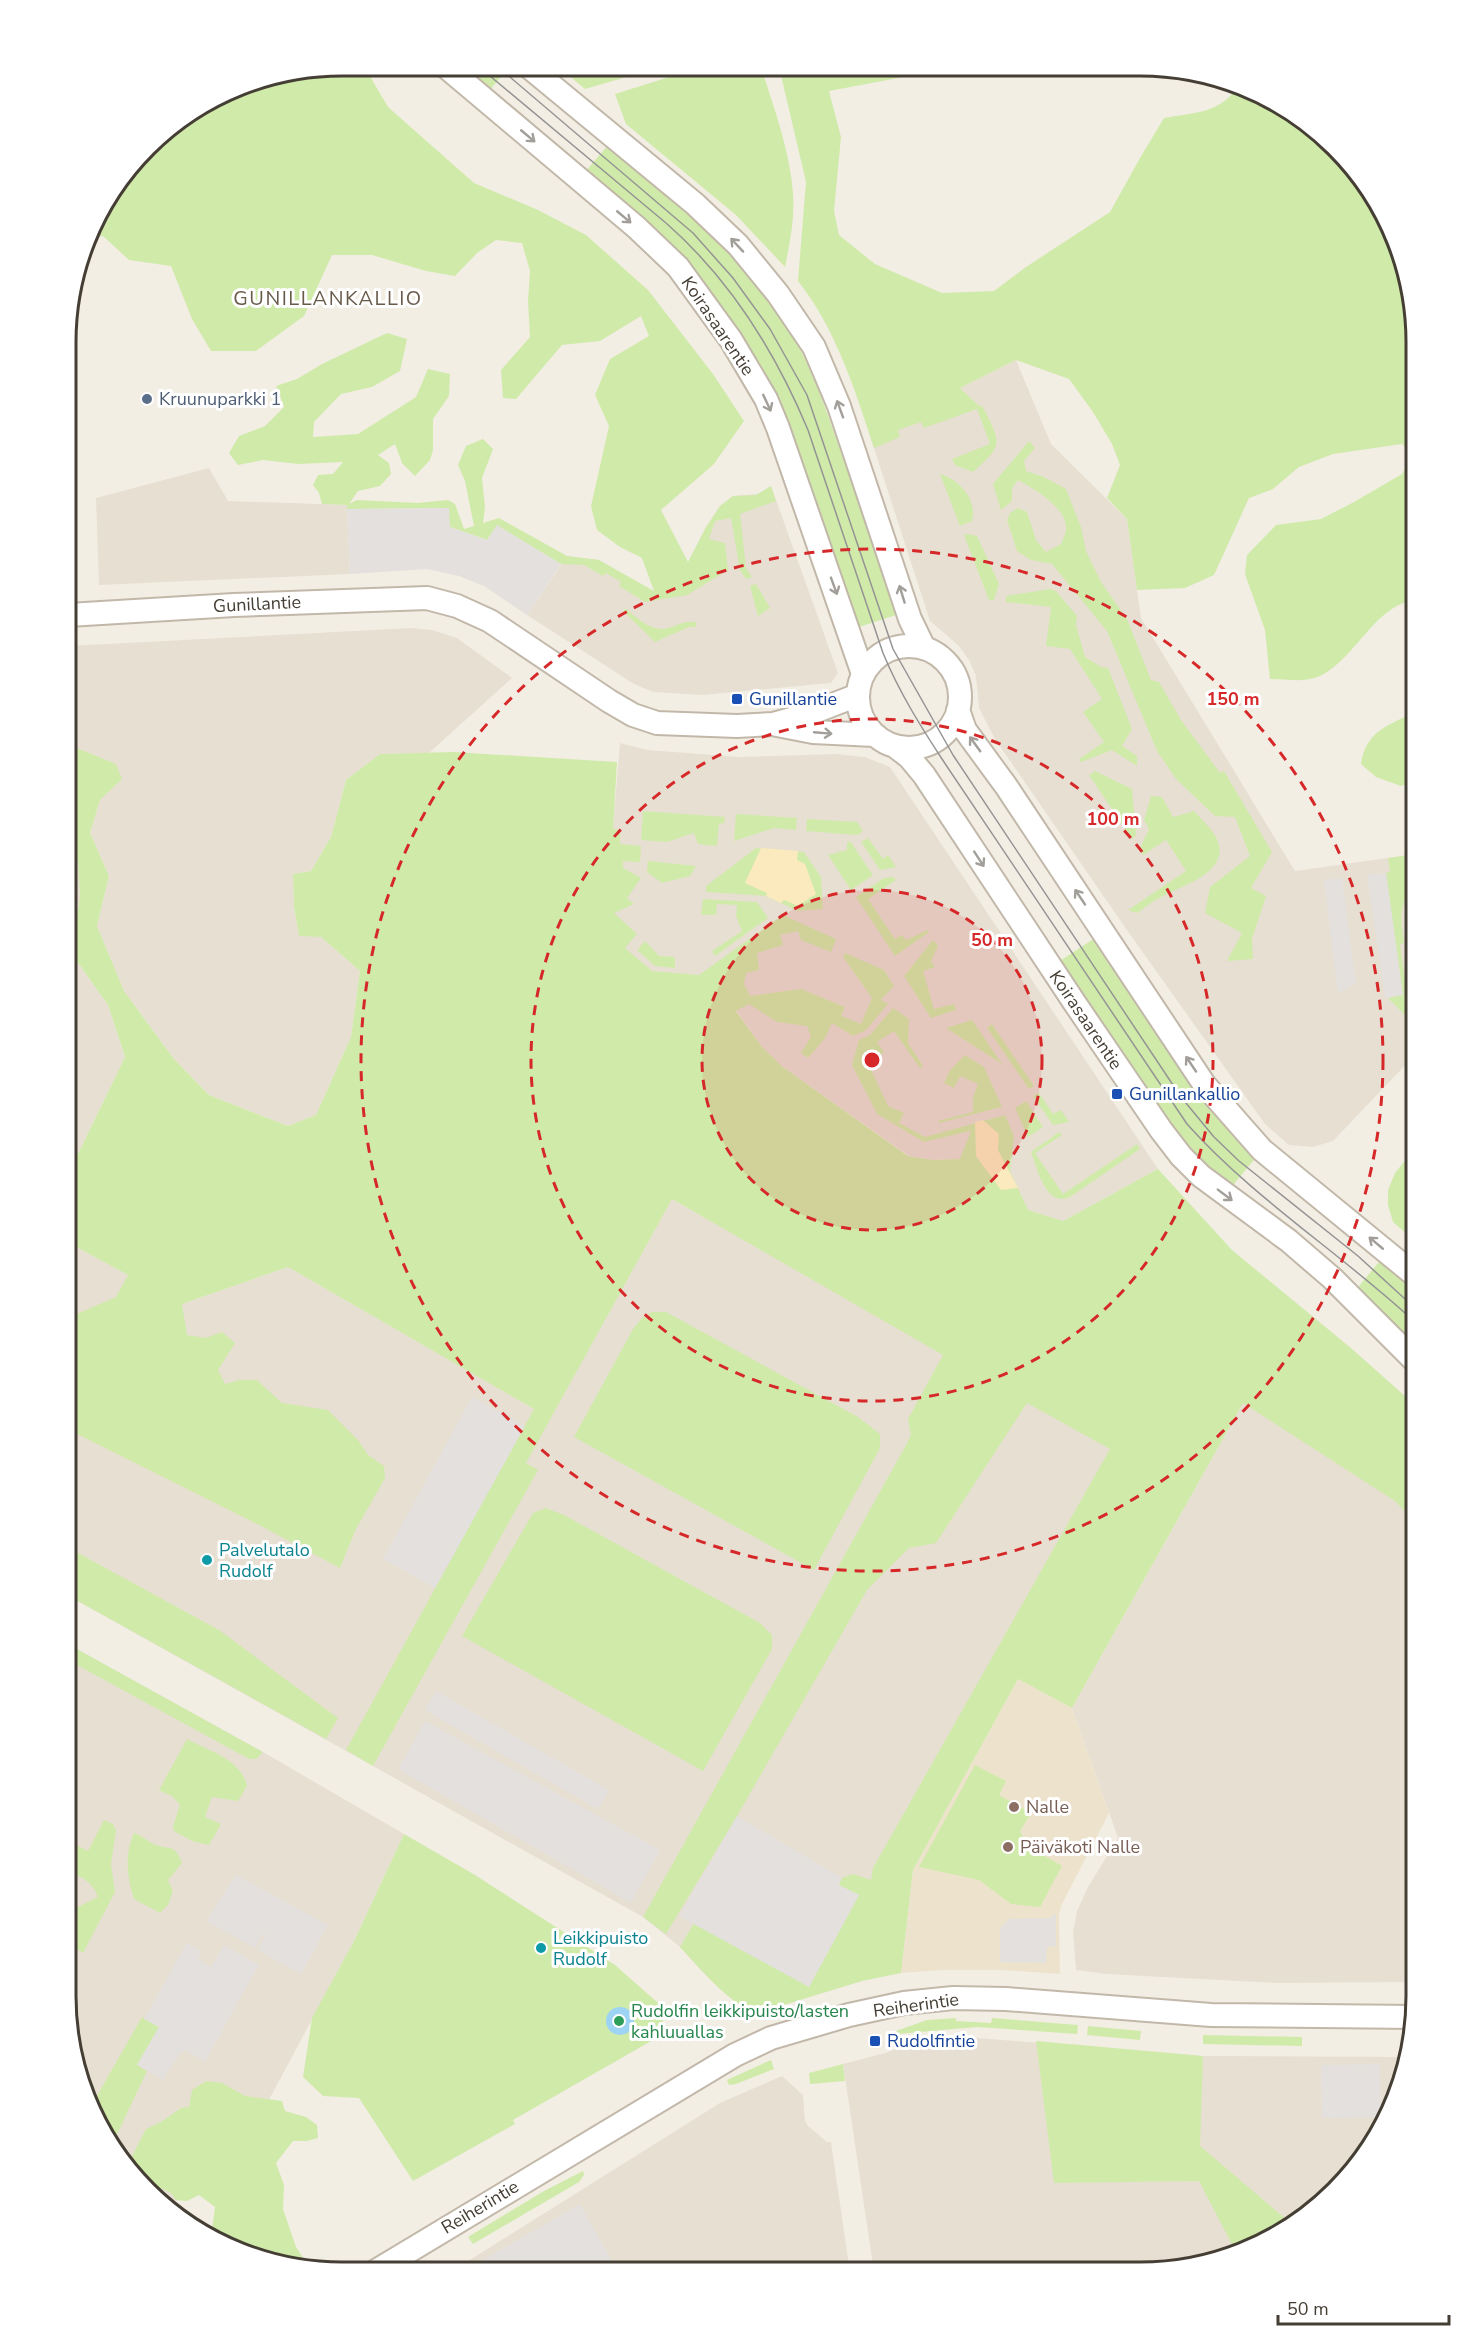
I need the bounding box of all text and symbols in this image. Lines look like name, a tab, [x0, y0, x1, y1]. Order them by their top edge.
one-way arrow	[520, 129, 535, 143]
one-way arrow	[616, 210, 632, 223]
one-way arrow	[730, 238, 744, 253]
street label: Koirasaarentie	[676, 272, 760, 380]
district label: GUNILLANKALLIO	[233, 285, 423, 312]
place label: Kruunuparkki 1	[159, 387, 281, 411]
marker: Kruunuparkki 1	[140, 392, 154, 406]
one-way arrow	[762, 393, 774, 411]
one-way arrow	[833, 401, 844, 419]
one-way arrow	[829, 576, 840, 595]
one-way arrow	[896, 585, 907, 604]
street label: Gunillantie	[212, 590, 302, 618]
place label: Gunillantie	[749, 687, 837, 711]
text: 150 m	[1206, 687, 1260, 711]
marker: Gunillantie	[730, 692, 744, 706]
one-way arrow	[813, 728, 833, 739]
one-way arrow	[969, 736, 981, 752]
text: 100 m	[1086, 807, 1140, 831]
one-way arrow	[974, 850, 986, 867]
one-way arrow	[1074, 889, 1086, 905]
text: 50 m	[971, 928, 1013, 952]
street label: Koirasaarentie	[1044, 966, 1128, 1074]
centre of rings	[862, 1050, 882, 1070]
one-way arrow	[1185, 1056, 1197, 1072]
place label: Gunillankallio	[1129, 1082, 1240, 1106]
marker: Gunillankallio	[1110, 1087, 1124, 1101]
one-way arrow	[1217, 1188, 1233, 1201]
one-way arrow	[1368, 1236, 1384, 1249]
place label: Palvelutalo Rudolf	[219, 1538, 310, 1583]
marker: Palvelutalo Rudolf	[200, 1553, 214, 1567]
place label: Nalle	[1026, 1795, 1069, 1819]
marker: Nalle	[1007, 1800, 1021, 1814]
place label: Päiväkoti Nalle	[1020, 1835, 1140, 1859]
marker: Päiväkoti Nalle	[1001, 1840, 1015, 1854]
place label: Leikkipuisto Rudolf	[553, 1926, 648, 1971]
marker: Leikkipuisto Rudolf	[534, 1941, 548, 1955]
street label: Reiherintie	[872, 1987, 960, 2023]
place label: Rudolfin leikkipuisto/lasten kahluuallas	[631, 1999, 849, 2044]
marker: Rudolfin leikkipuisto/lasten kahluuallas	[612, 2014, 626, 2028]
place label: Rudolfintie	[887, 2029, 975, 2053]
marker: Rudolfintie	[868, 2034, 882, 2048]
street label: Reiherintie	[437, 2174, 523, 2240]
scale bar	[1278, 2288, 1449, 2326]
text: 50 m	[1287, 2297, 1329, 2321]

